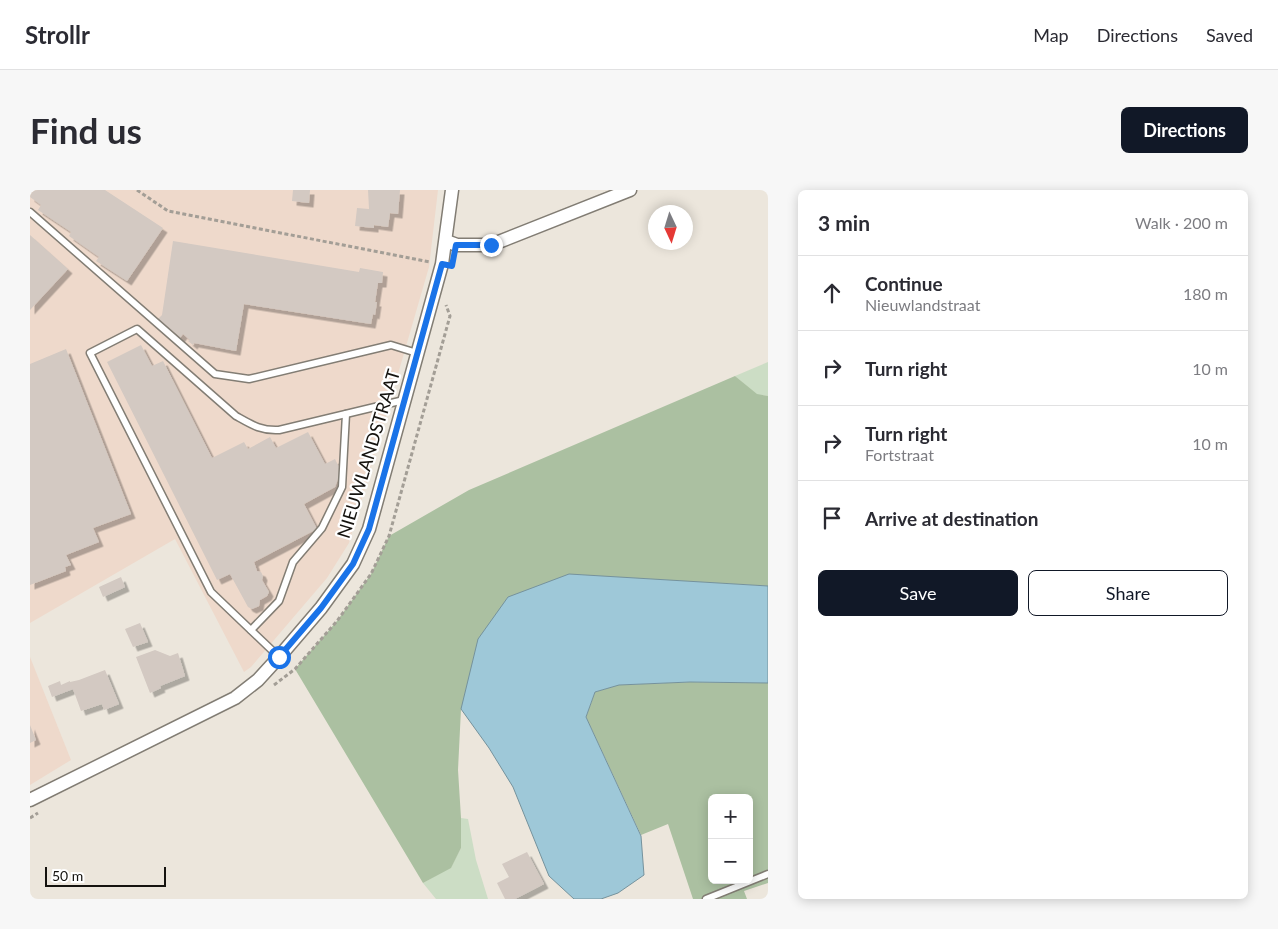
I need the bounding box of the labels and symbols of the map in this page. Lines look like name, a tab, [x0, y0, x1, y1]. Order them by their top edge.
north arrow	[648, 205, 693, 250]
route end	[480, 234, 503, 257]
street label: NIEUWLANDSTRAAT	[332, 366, 404, 541]
route start	[268, 646, 291, 669]
scale bar	[45, 864, 166, 887]

